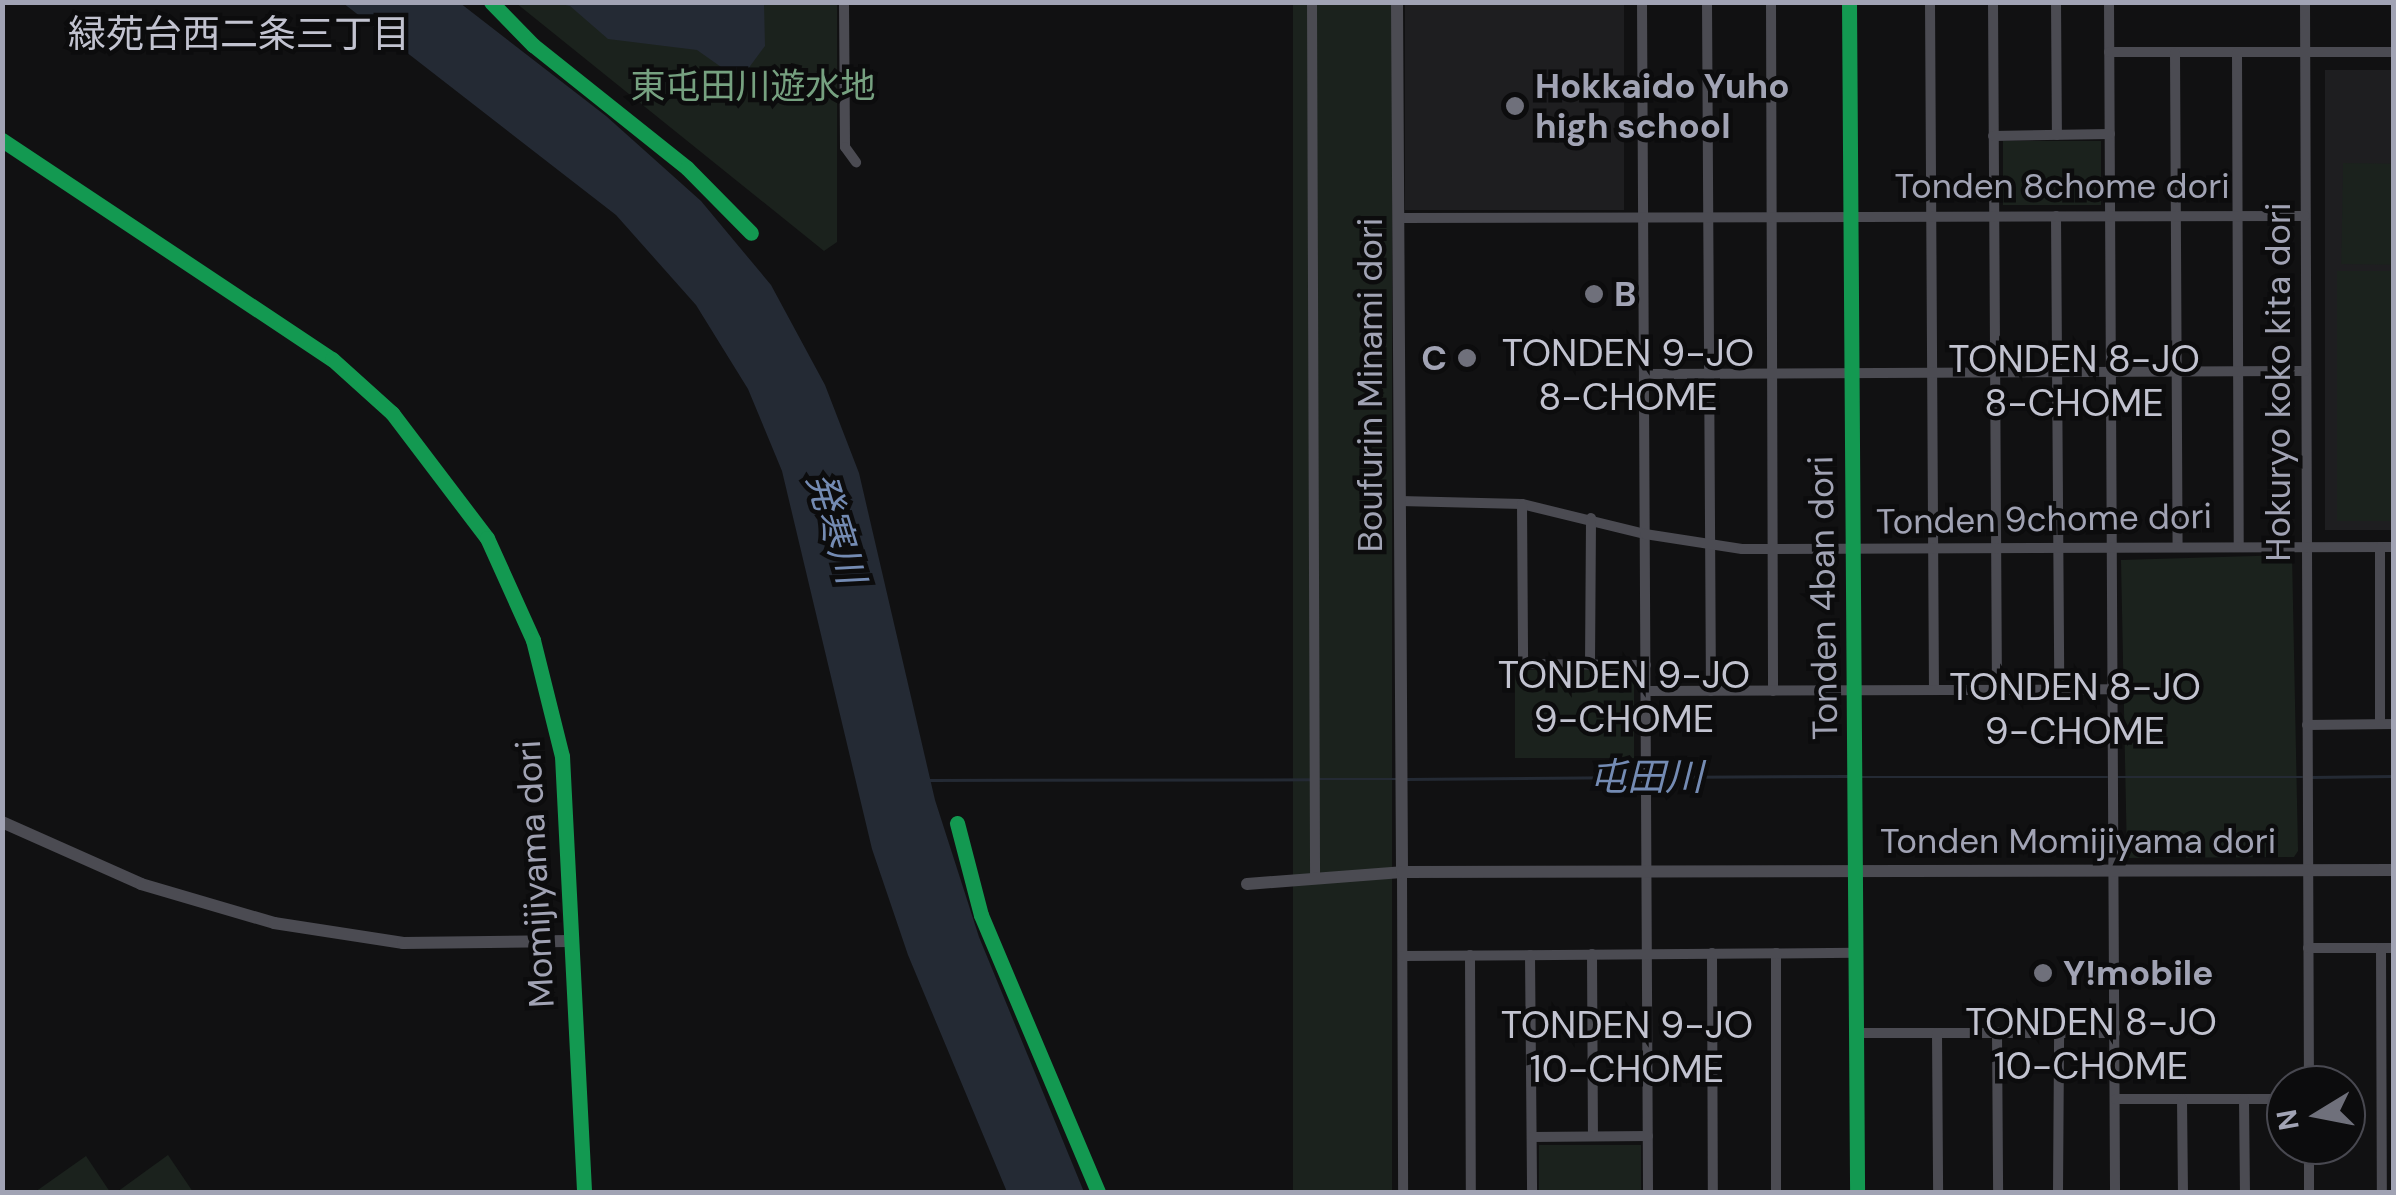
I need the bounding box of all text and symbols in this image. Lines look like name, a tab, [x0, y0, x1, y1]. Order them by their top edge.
district label: 緑苑台西二条三丁目	[68, 12, 410, 58]
park label: 東屯田川遊水地	[631, 65, 875, 107]
place label: Hokkaido Yuho high school	[1535, 65, 1789, 147]
marker: Hokkaido Yuho high school	[1504, 95, 1526, 117]
street label: Tonden 8chome dori	[1894, 165, 2230, 207]
street label: Hokuryo koko kita dori	[2257, 203, 2299, 561]
street label: Boufurin Minami dori	[1349, 218, 1391, 552]
place label: B	[1614, 273, 1636, 315]
marker: B	[1583, 283, 1605, 305]
district label: TONDEN 9-JO 8-CHOME	[1488, 331, 1768, 420]
place label: C	[1421, 337, 1447, 379]
district label: TONDEN 8-JO 8-CHOME	[1934, 337, 2214, 426]
marker: C	[1456, 347, 1478, 369]
street label: Tonden 4ban dori	[1800, 456, 1846, 740]
water label: 発寒川	[797, 467, 873, 589]
street label: Tonden 9chome dori	[1876, 495, 2212, 543]
district label: TONDEN 9-JO 9-CHOME	[1484, 653, 1764, 742]
district label: TONDEN 8-JO 9-CHOME	[1935, 665, 2215, 754]
street label: Momijiyama dori	[507, 739, 563, 1009]
water label: 屯田川	[1589, 755, 1703, 801]
street label: Tonden Momijiyama dori	[1880, 820, 2276, 862]
place label: Y!mobile	[2063, 952, 2213, 994]
marker: Y!mobile	[2032, 962, 2054, 984]
district label: TONDEN 8-JO 10-CHOME	[1951, 1000, 2231, 1090]
district label: TONDEN 9-JO 10-CHOME	[1487, 1003, 1767, 1092]
north arrow	[2266, 1065, 2366, 1165]
text: N	[2268, 1107, 2308, 1133]

